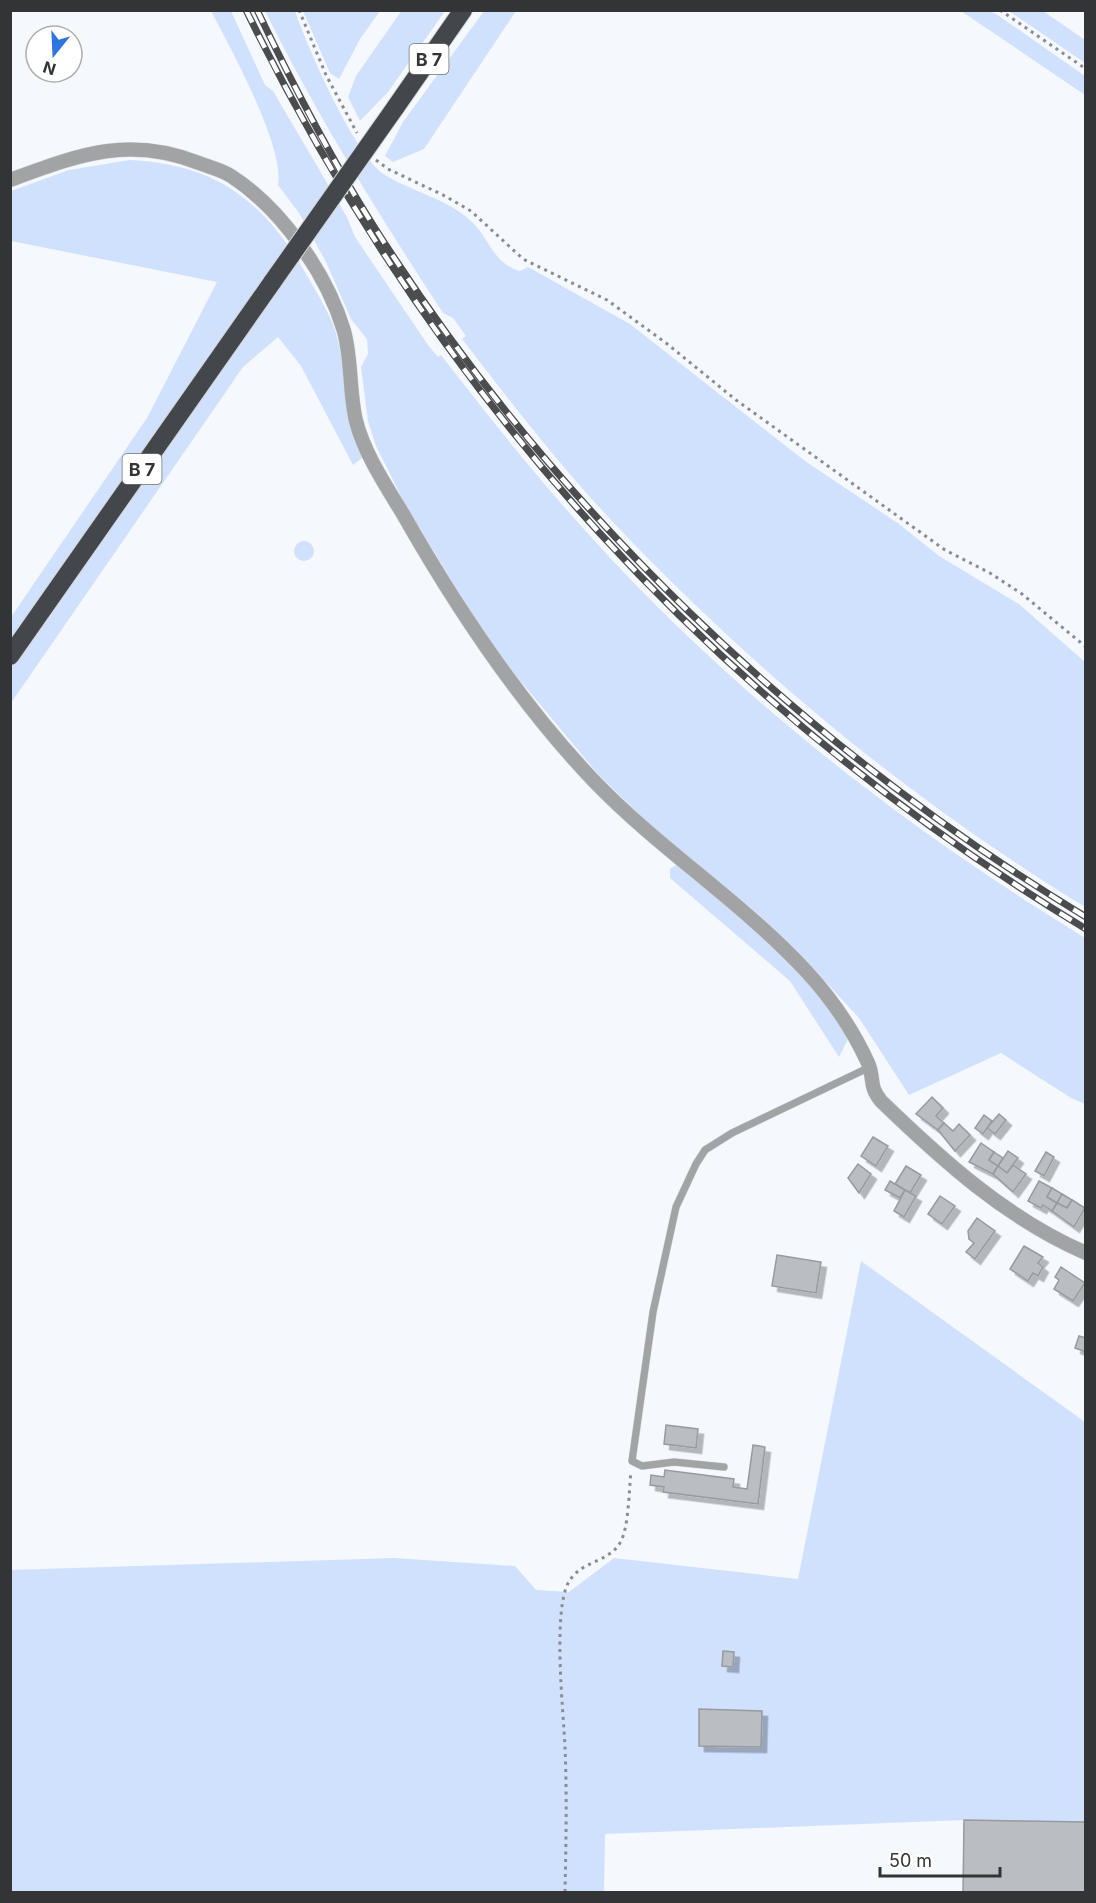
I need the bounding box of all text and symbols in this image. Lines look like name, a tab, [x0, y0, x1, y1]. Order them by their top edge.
north arrow	[24, 24, 84, 84]
road number: B 7	[410, 44, 448, 74]
text: N	[40, 57, 58, 80]
road number: B 7	[122, 454, 162, 484]
scale bar	[880, 1840, 1000, 1878]
text: 50 m	[889, 1850, 932, 1871]

